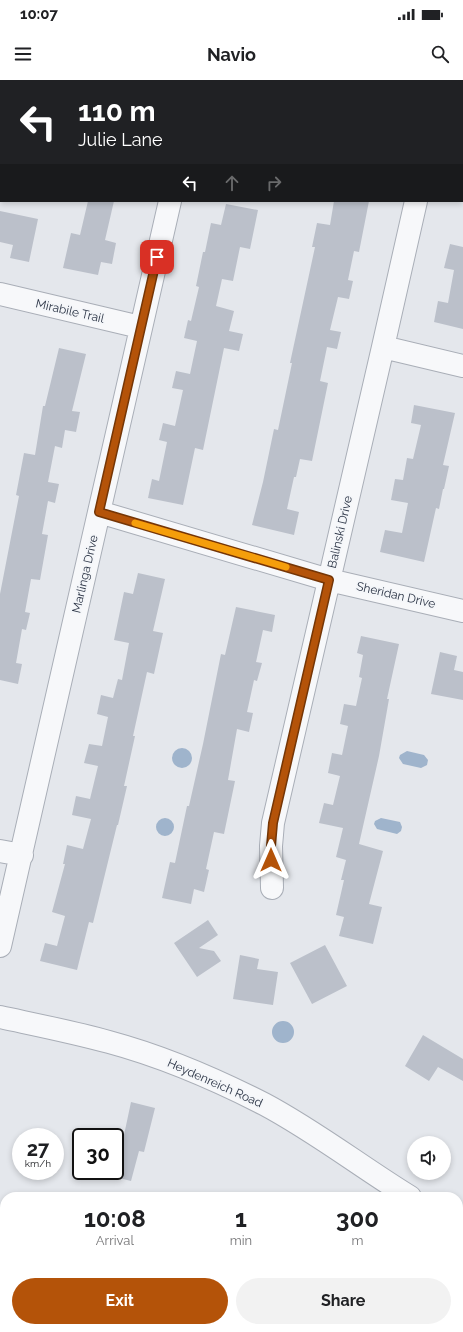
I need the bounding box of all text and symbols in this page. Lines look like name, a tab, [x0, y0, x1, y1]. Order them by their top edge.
text: 10:07	[20, 5, 58, 23]
icon: menu	[12, 43, 34, 65]
icon: search	[429, 43, 451, 65]
text: Navio	[207, 44, 256, 65]
text: 110 m	[78, 95, 156, 128]
icon: left	[12, 96, 64, 148]
text: Julie Lane	[78, 129, 163, 150]
icon: left	[179, 172, 201, 194]
icon: ahead	[221, 172, 243, 194]
icon: right	[263, 172, 285, 194]
pin	[140, 240, 174, 274]
icon: arrive	[146, 246, 168, 268]
street label: Mirabile Trail	[34, 296, 106, 326]
street label: Balinski Drive	[325, 494, 355, 570]
street label: Marlinga Drive	[69, 534, 101, 614]
street label: Sheridan Drive	[355, 579, 437, 611]
position arrow	[250, 839, 292, 881]
street label: Heydenreich Road	[165, 1056, 265, 1110]
speed limit sign: 30	[72, 1128, 124, 1180]
map controls	[407, 1136, 451, 1180]
button: sound	[407, 1136, 451, 1180]
text: 27	[27, 1137, 49, 1161]
text: km/h	[25, 1158, 51, 1169]
text: 10:08	[84, 1204, 146, 1233]
text: 1	[235, 1204, 247, 1233]
text: 300	[336, 1204, 379, 1233]
text: Arrival	[96, 1233, 134, 1248]
text: min	[230, 1233, 252, 1248]
text: m	[352, 1233, 364, 1248]
button: Exit	[12, 1278, 228, 1324]
button: Share	[236, 1278, 451, 1324]

